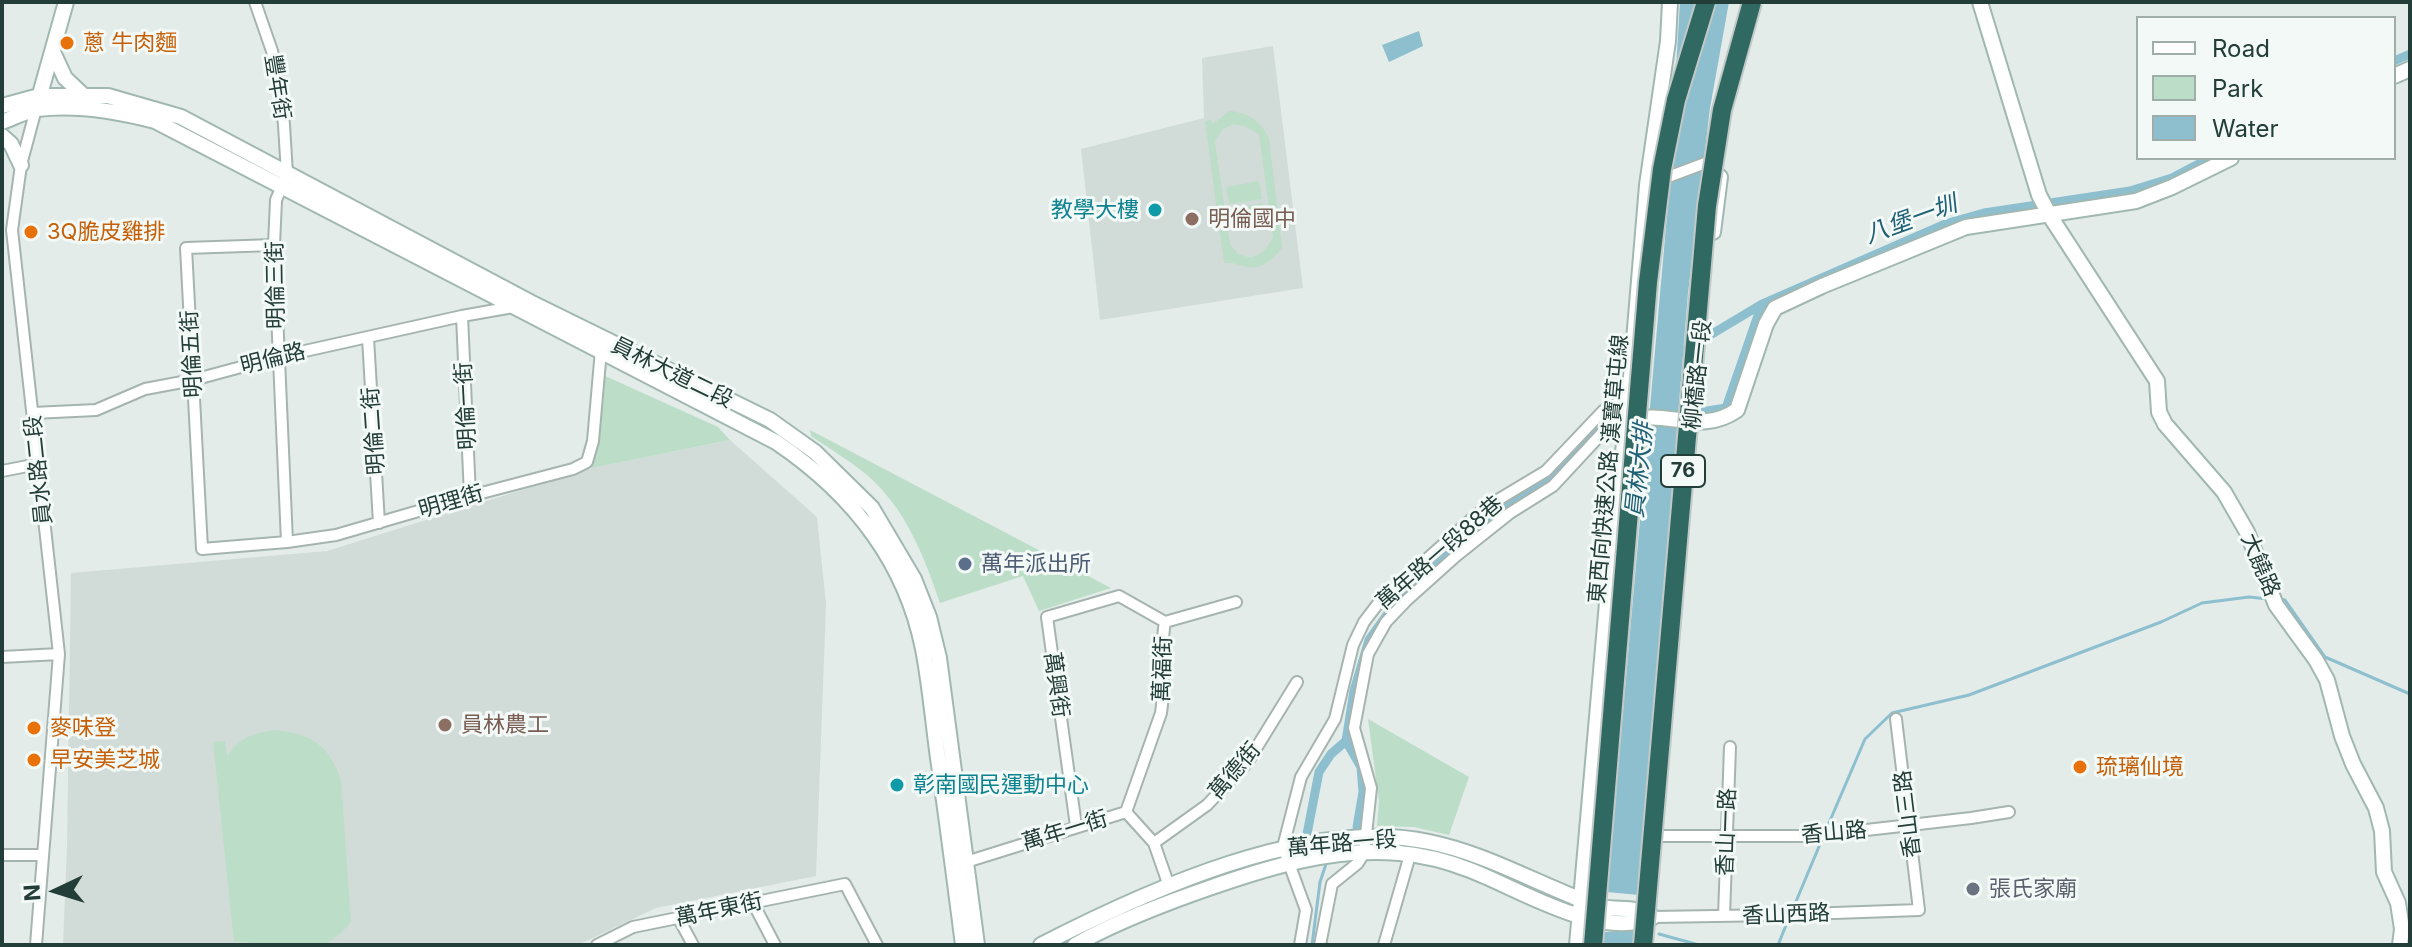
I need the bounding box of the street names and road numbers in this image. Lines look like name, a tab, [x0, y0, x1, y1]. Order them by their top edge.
street label: 豐年街	[259, 52, 295, 122]
street label: 明倫三街	[262, 241, 290, 329]
street label: 明倫五街	[177, 309, 207, 399]
street label: 柳橋路一段	[1679, 319, 1717, 431]
street label: 員林大道二段	[607, 332, 737, 414]
street label: 東西向快速公路 漢寶草屯線	[1584, 333, 1634, 605]
street label: 明倫路	[238, 338, 308, 380]
street label: 明倫一街	[451, 361, 481, 451]
street label: 明倫二街	[358, 386, 390, 476]
street label: 員水路二段	[20, 414, 58, 526]
road number: 76	[1661, 455, 1705, 487]
street label: 明理街	[416, 480, 486, 524]
street label: 萬年路一段88巷	[1371, 491, 1509, 615]
street label: 大饒路	[2235, 529, 2285, 601]
street label: 萬福街	[1149, 636, 1177, 702]
street label: 萬興街	[1038, 650, 1074, 720]
street label: 萬德街	[1204, 737, 1266, 805]
street label: 香山三路	[1890, 769, 1926, 859]
street label: 香山一路	[1712, 788, 1742, 876]
street label: 萬年一街	[1019, 806, 1111, 856]
street label: 香山路	[1800, 817, 1868, 849]
street label: 萬年路一段	[1286, 826, 1398, 862]
street label: 萬年東街	[673, 888, 765, 932]
street label: 香山西路	[1742, 900, 1830, 930]

